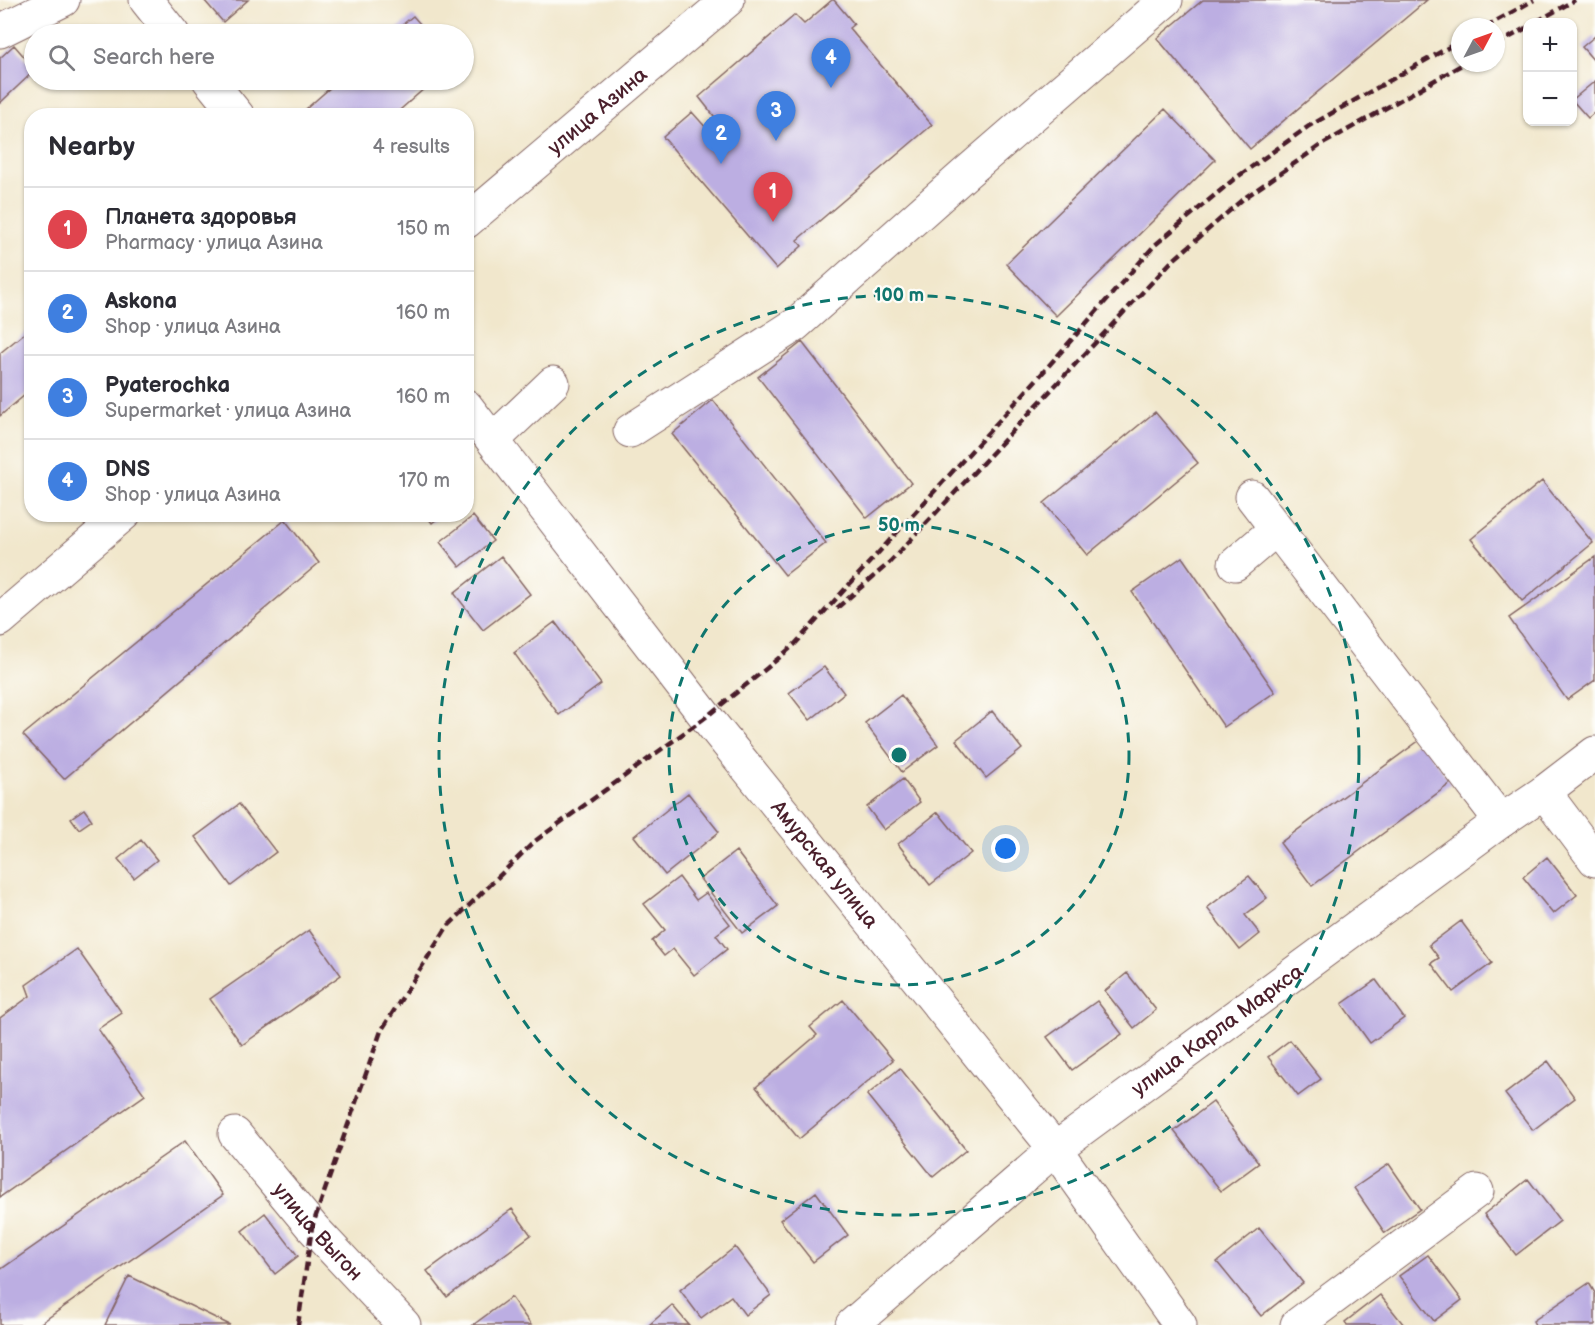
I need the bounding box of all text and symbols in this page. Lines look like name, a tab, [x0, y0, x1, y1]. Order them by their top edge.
north arrow	[1451, 18, 1505, 72]
map controls	[1523, 18, 1577, 126]
button: +	[1523, 18, 1577, 72]
search box	[24, 24, 474, 90]
pin: 4	[812, 38, 850, 88]
icon: search	[45, 41, 78, 74]
text: Search here	[93, 44, 215, 71]
street label: улица Азина	[543, 62, 653, 160]
button: −	[1523, 72, 1577, 126]
pin: 3	[756, 92, 796, 141]
pin: 2	[702, 114, 740, 164]
text: Nearby	[48, 132, 135, 163]
text: 4 results	[372, 135, 450, 159]
pin: 1	[754, 172, 792, 222]
text: Планета здоровья	[105, 204, 297, 231]
text: 1	[63, 217, 72, 241]
text: 150 m	[397, 217, 450, 241]
text: Pharmacy · улица Азина	[105, 231, 323, 255]
text: 100 m	[874, 285, 924, 306]
text: Askona	[105, 288, 177, 315]
text: 2	[62, 301, 73, 325]
text: 160 m	[396, 301, 450, 325]
text: Shop · улица Азина	[105, 315, 281, 339]
text: Pyaterochka	[105, 372, 230, 399]
text: 3	[62, 385, 73, 409]
text: 160 m	[396, 385, 450, 409]
text: Supermarket · улица Азина	[105, 399, 351, 423]
text: DNS	[105, 456, 150, 483]
text: 4	[62, 469, 73, 493]
text: 170 m	[399, 469, 450, 493]
text: Shop · улица Азина	[105, 483, 281, 507]
text: 50 m	[878, 515, 920, 536]
centre of rings	[889, 745, 909, 765]
street label: Амурская улица	[765, 795, 884, 934]
your location	[991, 834, 1020, 863]
street label: улица Карла Маркса	[1127, 958, 1309, 1101]
street label: улица Выгон	[267, 1178, 368, 1286]

